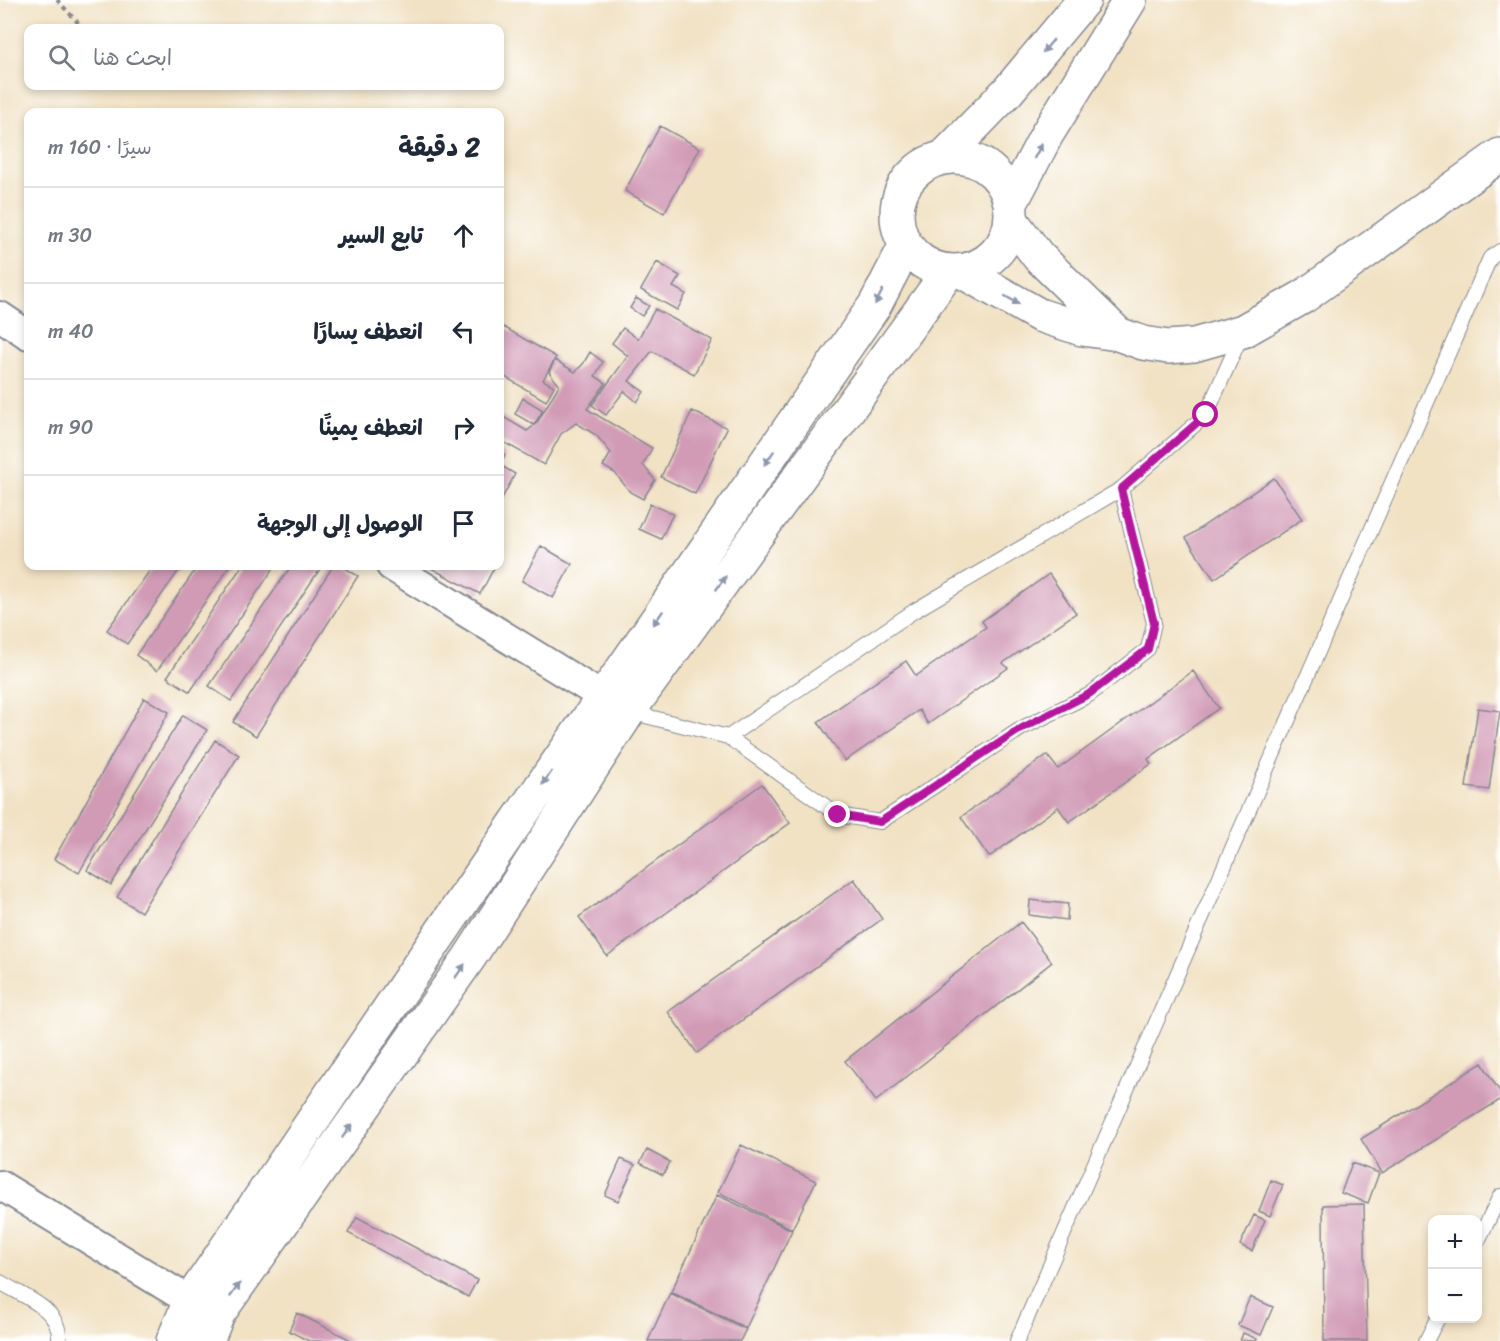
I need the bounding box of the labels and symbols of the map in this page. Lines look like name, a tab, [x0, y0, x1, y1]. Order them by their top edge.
one-way arrow	[1041, 38, 1054, 54]
one-way arrow	[1033, 142, 1043, 159]
one-way arrow	[874, 289, 884, 306]
one-way arrow	[1004, 295, 1021, 305]
route start	[1192, 401, 1218, 427]
one-way arrow	[764, 450, 775, 466]
one-way arrow	[715, 576, 727, 592]
one-way arrow	[652, 610, 664, 626]
one-way arrow	[541, 770, 553, 786]
route end	[824, 801, 850, 827]
one-way arrow	[454, 964, 466, 980]
one-way arrow	[341, 1123, 353, 1139]
one-way arrow	[229, 1283, 241, 1299]

